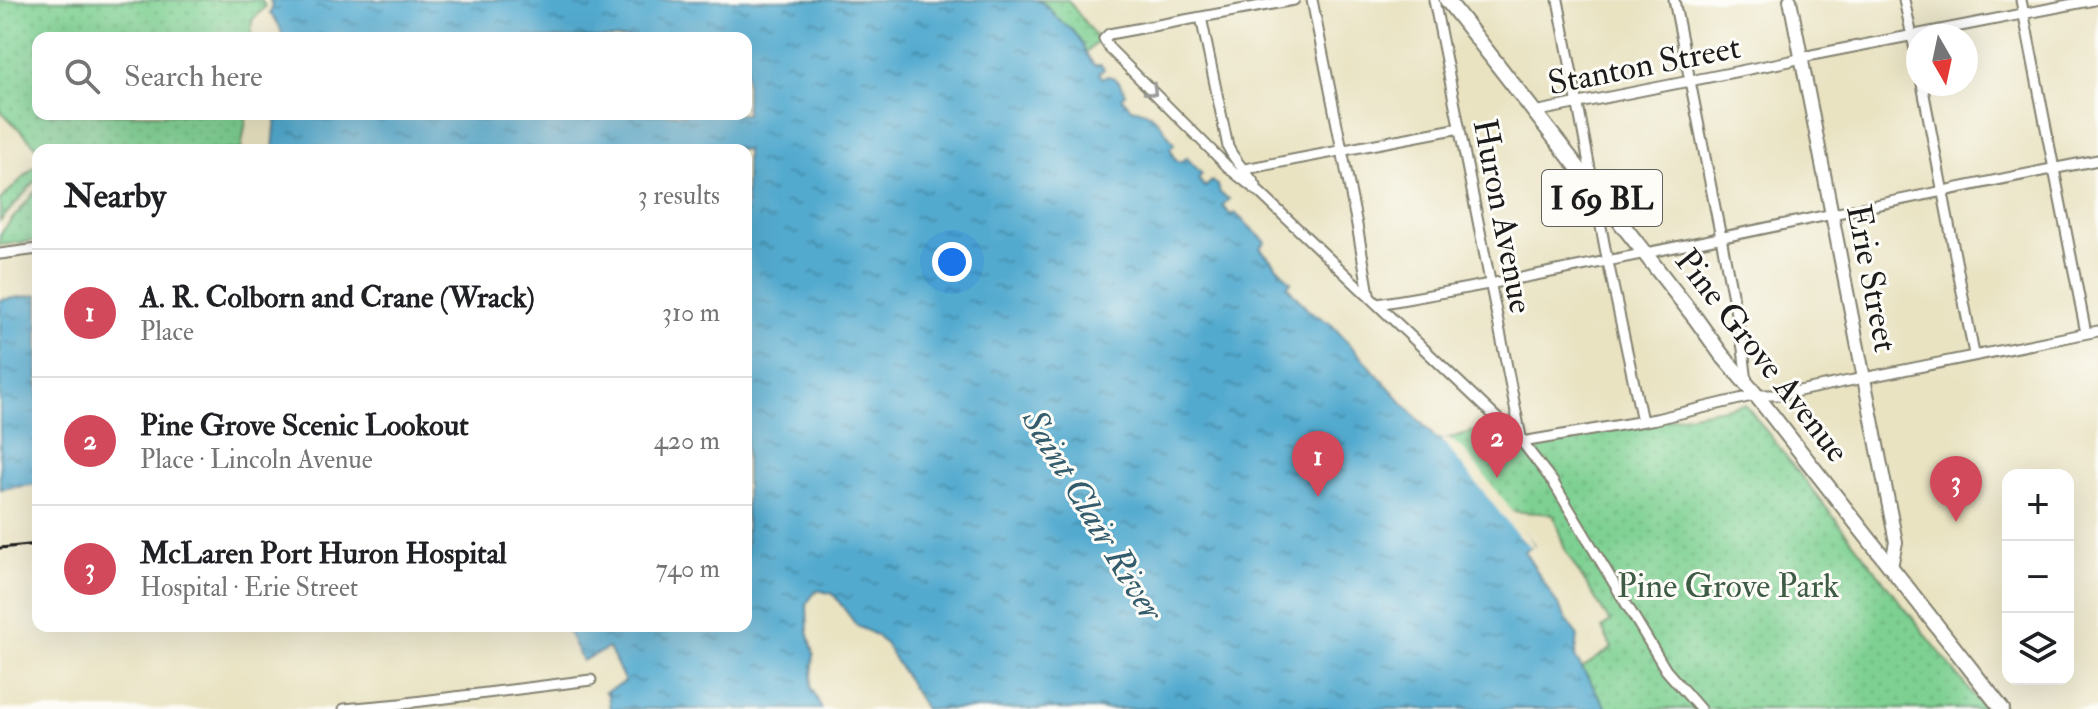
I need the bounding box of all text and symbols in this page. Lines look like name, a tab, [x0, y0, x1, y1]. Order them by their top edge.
north arrow	[1906, 24, 1978, 96]
street label: Stanton Street	[1544, 26, 1744, 105]
search box	[32, 32, 752, 120]
icon: search	[60, 54, 104, 98]
text: Search here	[124, 58, 263, 95]
one-way arrow	[1143, 82, 1157, 96]
street label: Huron Avenue	[1463, 115, 1542, 317]
road number: I 69 BL	[1542, 170, 1662, 226]
text: Nearby	[64, 175, 166, 218]
text: 3 results	[638, 180, 720, 212]
street label: Erie Street	[1836, 201, 1907, 356]
street label: Pine Grove Avenue	[1665, 241, 1859, 471]
your location	[932, 242, 972, 282]
text: A. R. Colborn and Crane (Wrack)	[140, 279, 535, 316]
text: 1	[85, 297, 95, 329]
text: 310 m	[662, 297, 720, 329]
text: Place	[140, 316, 194, 348]
water label: Saint Clair River	[1011, 400, 1174, 630]
text: Pine Grove Scenic Lookout	[140, 407, 469, 444]
pin: 2	[1471, 412, 1523, 478]
text: 2	[83, 425, 97, 457]
text: 420 m	[654, 425, 720, 457]
pin: 1	[1292, 431, 1344, 497]
text: Place · Lincoln Avenue	[140, 444, 373, 476]
pin: 3	[1930, 456, 1982, 522]
map controls	[2002, 469, 2074, 685]
button: +	[2002, 469, 2074, 541]
text: McLaren Port Huron Hospital	[140, 535, 507, 572]
button: −	[2002, 541, 2074, 613]
text: 3	[85, 553, 95, 585]
text: 740 m	[656, 553, 720, 585]
park label: Pine Grove Park	[1617, 565, 1839, 608]
text: Hospital · Erie Street	[140, 572, 358, 604]
button: layers	[2002, 613, 2074, 685]

